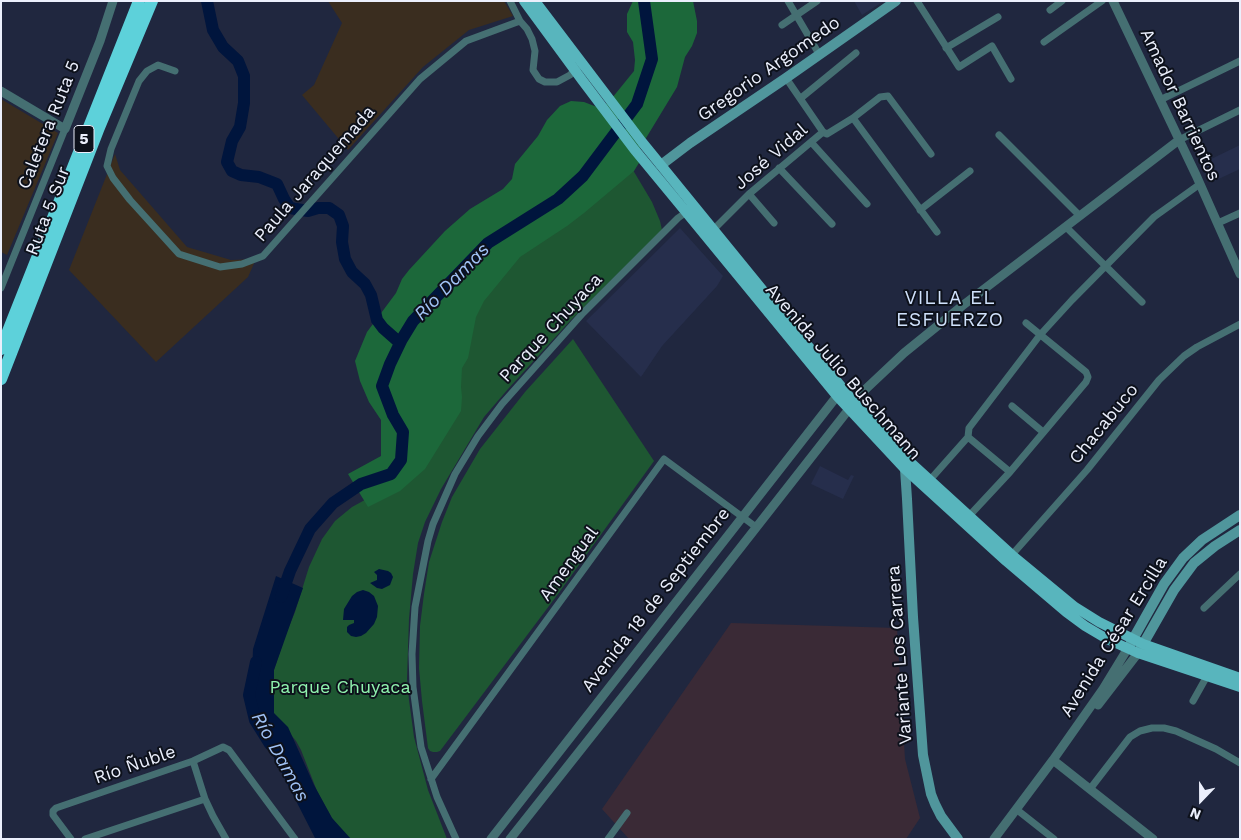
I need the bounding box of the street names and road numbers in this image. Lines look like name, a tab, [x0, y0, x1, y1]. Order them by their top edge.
street label: Gregorio Argomedo	[694, 12, 844, 126]
street label: Amador Barrientos	[1135, 25, 1225, 185]
street label: Caletera Ruta 5	[13, 58, 85, 192]
street label: Paula Jaraquemada	[250, 102, 380, 246]
street label: José Vidal	[730, 119, 812, 195]
road number: 5	[74, 126, 94, 152]
street label: Ruta 5 Sur	[21, 164, 75, 258]
street label: Parque Chuyaca	[495, 269, 607, 387]
street label: Avenida Julio Buschmann	[761, 280, 925, 464]
street label: Chacabuco	[1065, 379, 1143, 469]
street label: Avenida 18 de Septiembre	[577, 503, 735, 697]
street label: Amengual	[535, 522, 603, 606]
street label: Avenida César Ercilla	[1056, 553, 1172, 721]
street label: Variante Los Carrera	[883, 565, 917, 745]
street label: Río Ñuble	[91, 741, 179, 789]

